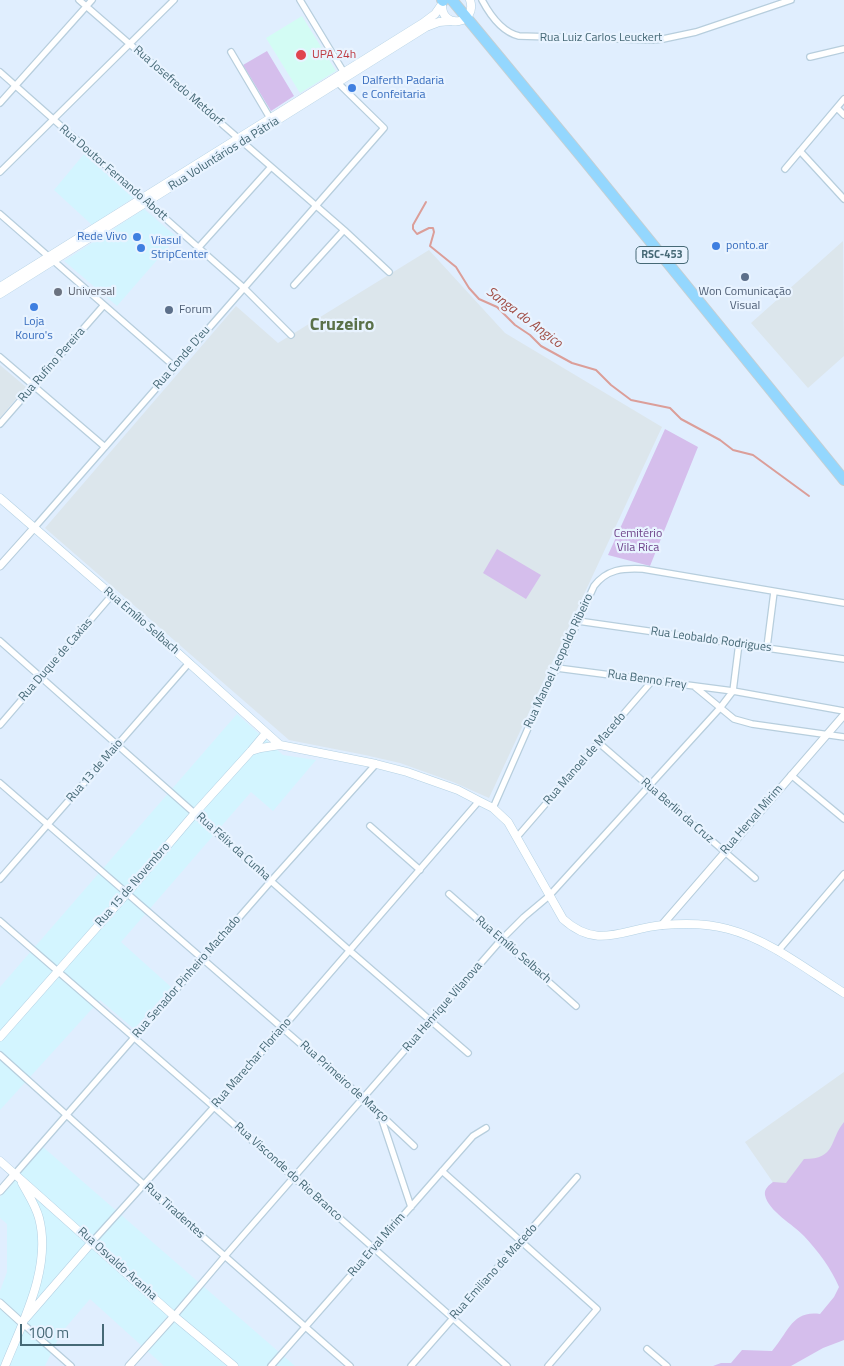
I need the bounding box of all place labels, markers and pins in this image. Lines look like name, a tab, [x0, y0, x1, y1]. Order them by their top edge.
marker: UPA 24h	[294, 48, 308, 62]
place label: UPA 24h	[312, 48, 356, 62]
place label: Dalferth Padaria e Confeitaria	[362, 74, 444, 102]
marker: Dalferth Padaria e Confeitaria	[346, 82, 358, 94]
place label: Rede Vivo	[77, 230, 127, 244]
marker: Rede Vivo	[131, 231, 143, 243]
place label: Viasul StripCenter	[151, 234, 208, 262]
place label: ponto.ar	[726, 239, 768, 253]
marker: ponto.ar	[710, 240, 722, 252]
marker: Viasul StripCenter	[135, 242, 147, 254]
marker: Won Comunicação Visual	[739, 271, 751, 283]
place label: Universal	[68, 285, 115, 299]
place label: Won Comunicação Visual	[699, 285, 791, 313]
marker: Universal	[52, 286, 64, 298]
marker: Loja Kouro's	[28, 301, 40, 313]
place label: Forum	[179, 303, 212, 317]
marker: Forum	[163, 304, 175, 316]
place label: Loja Kouro's	[15, 315, 53, 343]

